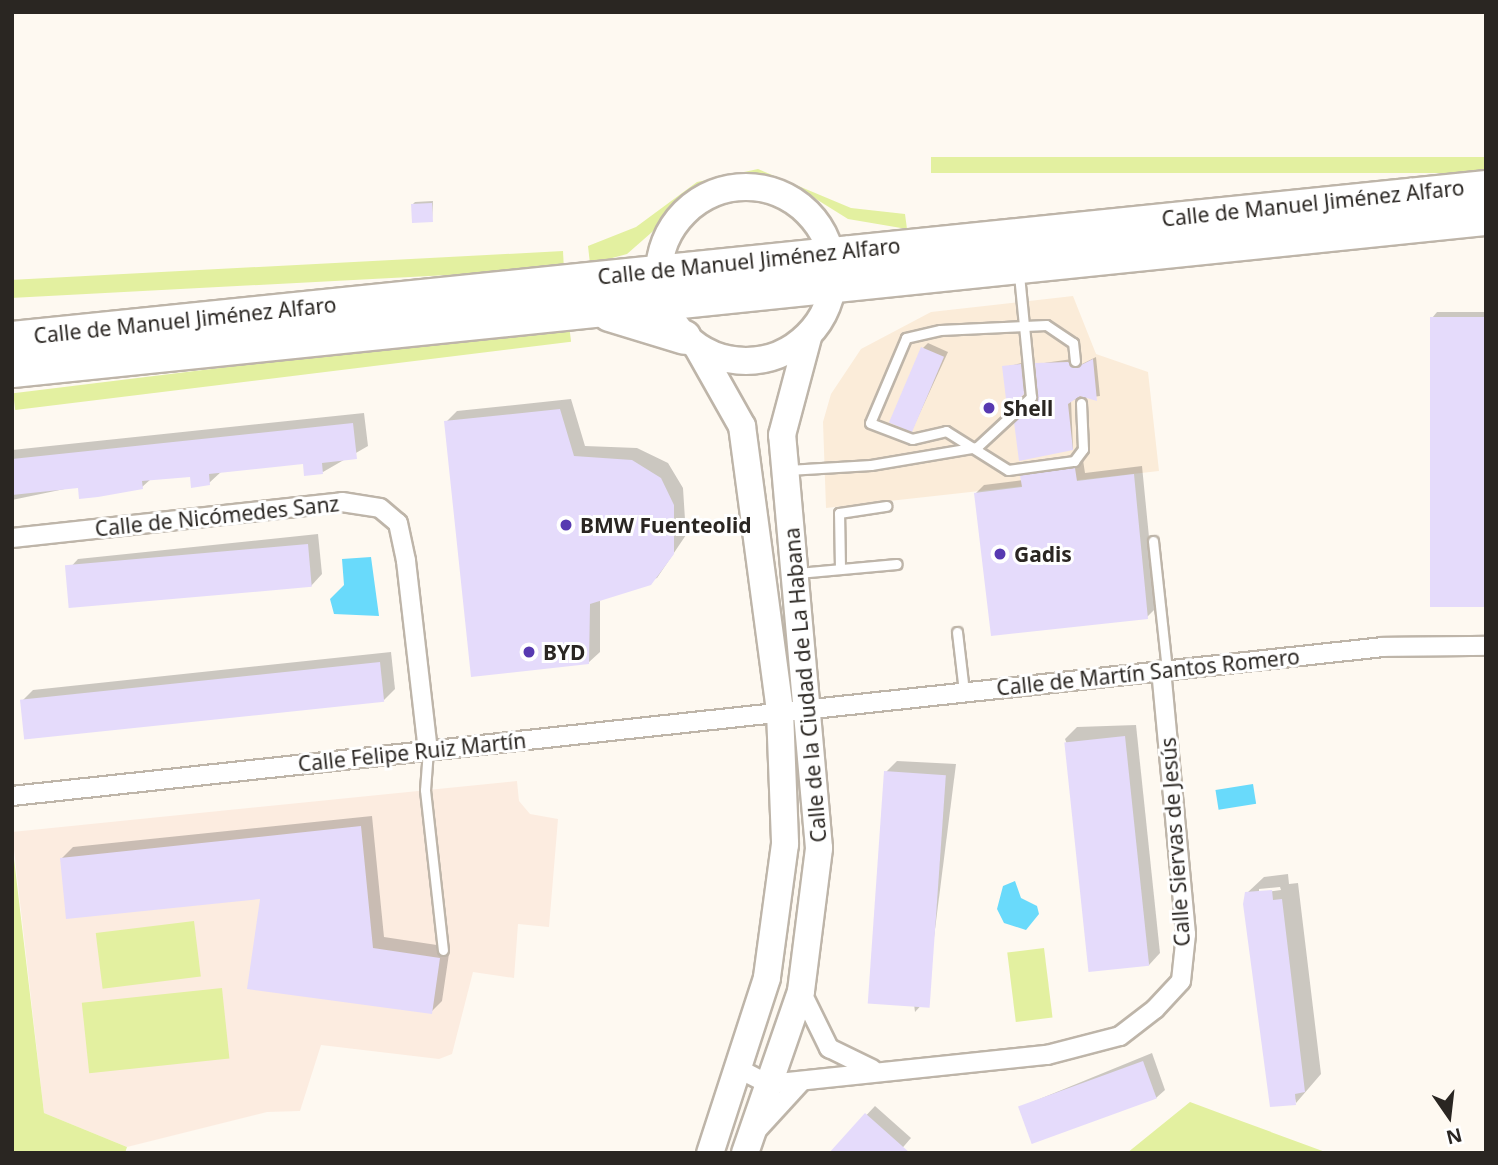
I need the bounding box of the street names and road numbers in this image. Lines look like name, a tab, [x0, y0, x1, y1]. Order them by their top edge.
street label: Calle de Manuel Jiménez Alfaro	[1160, 175, 1466, 231]
street label: Calle de Manuel Jiménez Alfaro	[596, 233, 902, 289]
street label: Calle de Manuel Jiménez Alfaro	[32, 292, 338, 348]
street label: Calle de Nicómedes Sanz	[94, 491, 340, 541]
street label: Calle de la Ciudad de La Habana	[779, 526, 831, 844]
street label: Calle de Martín Santos Romero	[995, 644, 1301, 700]
street label: Calle Felipe Ruiz Martín	[297, 727, 527, 777]
street label: Calle Siervas de Jesús	[1155, 737, 1195, 947]

